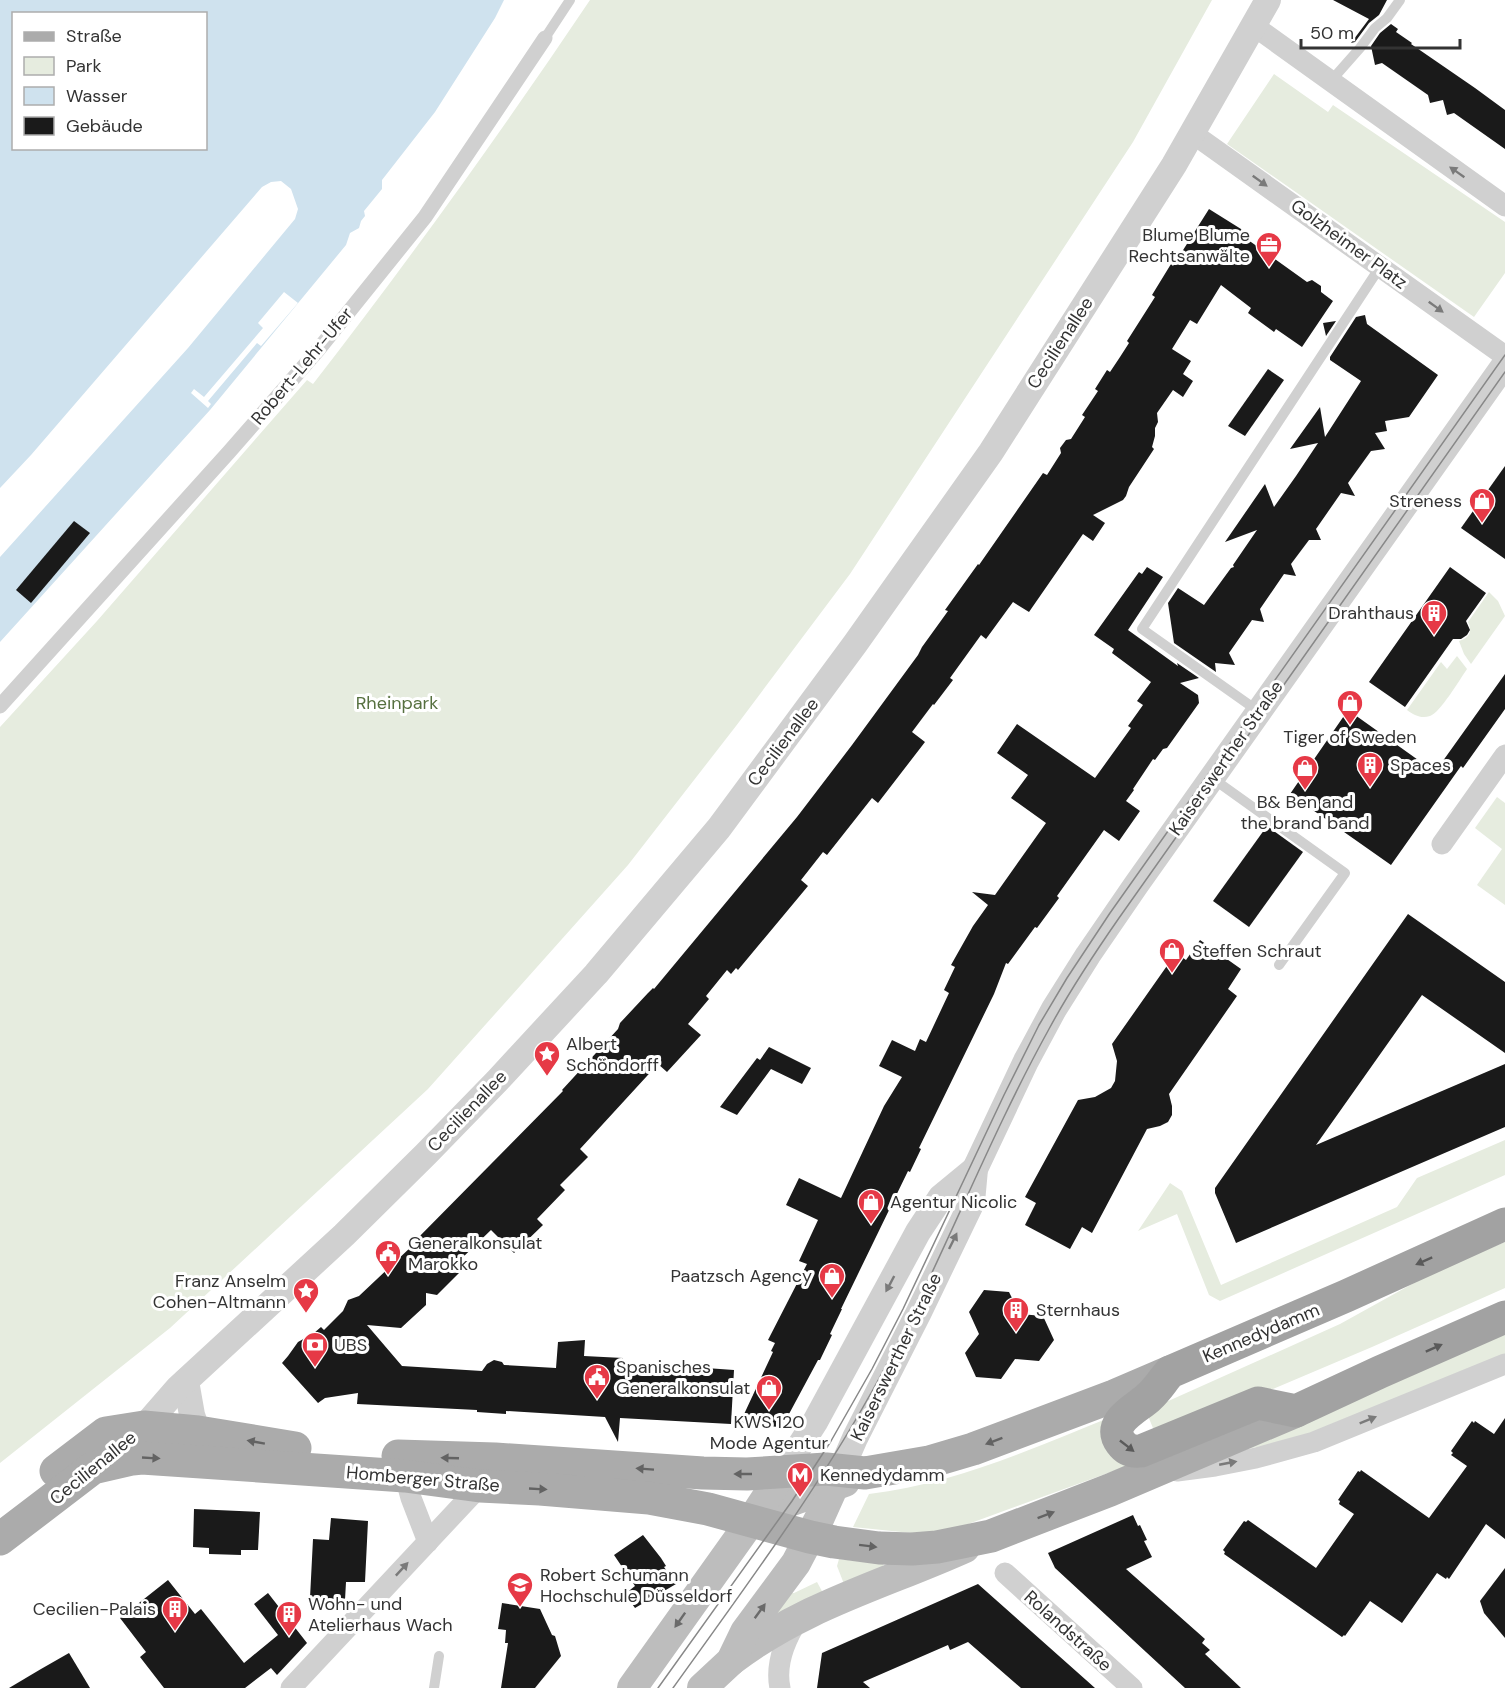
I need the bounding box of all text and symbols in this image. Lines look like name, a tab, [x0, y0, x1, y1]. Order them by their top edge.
legend	[12, 12, 207, 150]
scale bar	[1301, 12, 1460, 50]
text: 50 m	[1310, 21, 1354, 45]
text: Straße	[66, 24, 122, 48]
text: Park	[66, 54, 102, 78]
text: Wasser	[66, 84, 128, 108]
text: Gebäude	[66, 114, 143, 138]
one-way arrow	[1450, 166, 1466, 178]
one-way arrow	[1252, 175, 1268, 187]
street label: Golzheimer Platz	[1286, 194, 1412, 294]
place label: Blume Blume Rechtsanwälte	[1129, 223, 1250, 268]
office icon: Blume Blume Rechtsanwälte	[1254, 230, 1284, 268]
street label: Cecilienallee	[1021, 292, 1099, 394]
one-way arrow	[1427, 301, 1443, 313]
street label: Robert-Lehr-Ufer	[246, 302, 358, 430]
shop icon: Streness	[1467, 486, 1497, 524]
place label: Streness	[1389, 489, 1462, 513]
building icon: Drahthaus	[1419, 598, 1449, 636]
place label: Drahthaus	[1328, 601, 1414, 625]
street label: Kaiserswerther Straße	[1163, 676, 1289, 840]
shop icon: Tiger of Sweden	[1335, 688, 1365, 726]
park label: Rheinpark	[356, 691, 438, 715]
street label: Cecilienallee	[742, 693, 824, 791]
place label: Tiger of Sweden	[1283, 725, 1417, 749]
building icon: Spaces	[1355, 750, 1385, 788]
shop icon: B& Ben and the brand band	[1290, 753, 1320, 791]
place label: Spaces	[1390, 753, 1451, 777]
place label: B& Ben and the brand band	[1240, 790, 1370, 835]
shop icon: Steffen Schraut	[1157, 936, 1187, 974]
place label: Steffen Schraut	[1192, 939, 1322, 963]
place label: Albert Schöndorff	[566, 1032, 659, 1077]
place icon: Albert Schöndorff	[532, 1039, 562, 1077]
street label: Cecilienallee	[422, 1065, 512, 1157]
shop icon: Agentur Nicolic	[856, 1187, 886, 1225]
place label: Agentur Nicolic	[890, 1190, 1017, 1214]
place label: Generalkonsulat Marokko	[408, 1231, 542, 1276]
one-way arrow	[948, 1232, 958, 1249]
public building icon: Generalkonsulat Marokko	[373, 1238, 403, 1276]
one-way arrow	[1414, 1256, 1432, 1266]
shop icon: Paatzsch Agency	[817, 1261, 847, 1299]
place label: Paatzsch Agency	[670, 1264, 812, 1288]
place label: Franz Anselm Cohen-Altmann	[153, 1269, 286, 1314]
street label: Kaiserswerther Straße	[845, 1269, 947, 1445]
place icon: Franz Anselm Cohen-Altmann	[291, 1276, 321, 1314]
one-way arrow	[885, 1276, 895, 1293]
building icon: Sternhaus	[1001, 1295, 1031, 1333]
place label: Sternhaus	[1036, 1298, 1120, 1322]
street label: Kennedydamm	[1199, 1298, 1323, 1368]
bank icon: UBS	[300, 1330, 330, 1368]
place label: UBS	[334, 1333, 367, 1357]
one-way arrow	[1425, 1344, 1442, 1353]
place label: Spanisches Generalkonsulat	[616, 1355, 750, 1400]
public building icon: Spanisches Generalkonsulat	[582, 1362, 612, 1400]
shop icon: KWS 120 Mode Agentur	[754, 1373, 784, 1411]
place label: KWS 120 Mode Agentur	[710, 1410, 828, 1455]
one-way arrow	[1360, 1415, 1378, 1425]
street label: Cecilienallee	[45, 1426, 141, 1510]
one-way arrow	[985, 1437, 1003, 1447]
one-way arrow	[246, 1438, 265, 1447]
one-way arrow	[1119, 1439, 1135, 1452]
one-way arrow	[441, 1453, 460, 1462]
one-way arrow	[141, 1454, 160, 1463]
one-way arrow	[1219, 1458, 1238, 1467]
street label: Homberger Straße	[345, 1460, 501, 1498]
metro station icon: Kennedydamm	[785, 1460, 815, 1498]
place label: Kennedydamm	[820, 1463, 945, 1487]
one-way arrow	[635, 1465, 654, 1474]
one-way arrow	[734, 1469, 753, 1479]
one-way arrow	[529, 1484, 548, 1493]
one-way arrow	[1037, 1510, 1055, 1520]
one-way arrow	[858, 1542, 877, 1551]
one-way arrow	[395, 1562, 409, 1576]
place label: Robert Schumann Hochschule Düsseldorf	[540, 1563, 732, 1608]
school or university icon: Robert Schumann Hochschule Düsseldorf	[505, 1570, 535, 1608]
street label: Rolandstraße	[1019, 1585, 1117, 1677]
place label: Wohn- und Atelierhaus Wach	[308, 1592, 453, 1637]
building icon: Cecilien-Palais	[160, 1594, 190, 1632]
place label: Cecilien-Palais	[33, 1597, 156, 1621]
building icon: Wohn- und Atelierhaus Wach	[274, 1599, 304, 1637]
one-way arrow	[754, 1603, 766, 1618]
one-way arrow	[675, 1612, 686, 1628]

